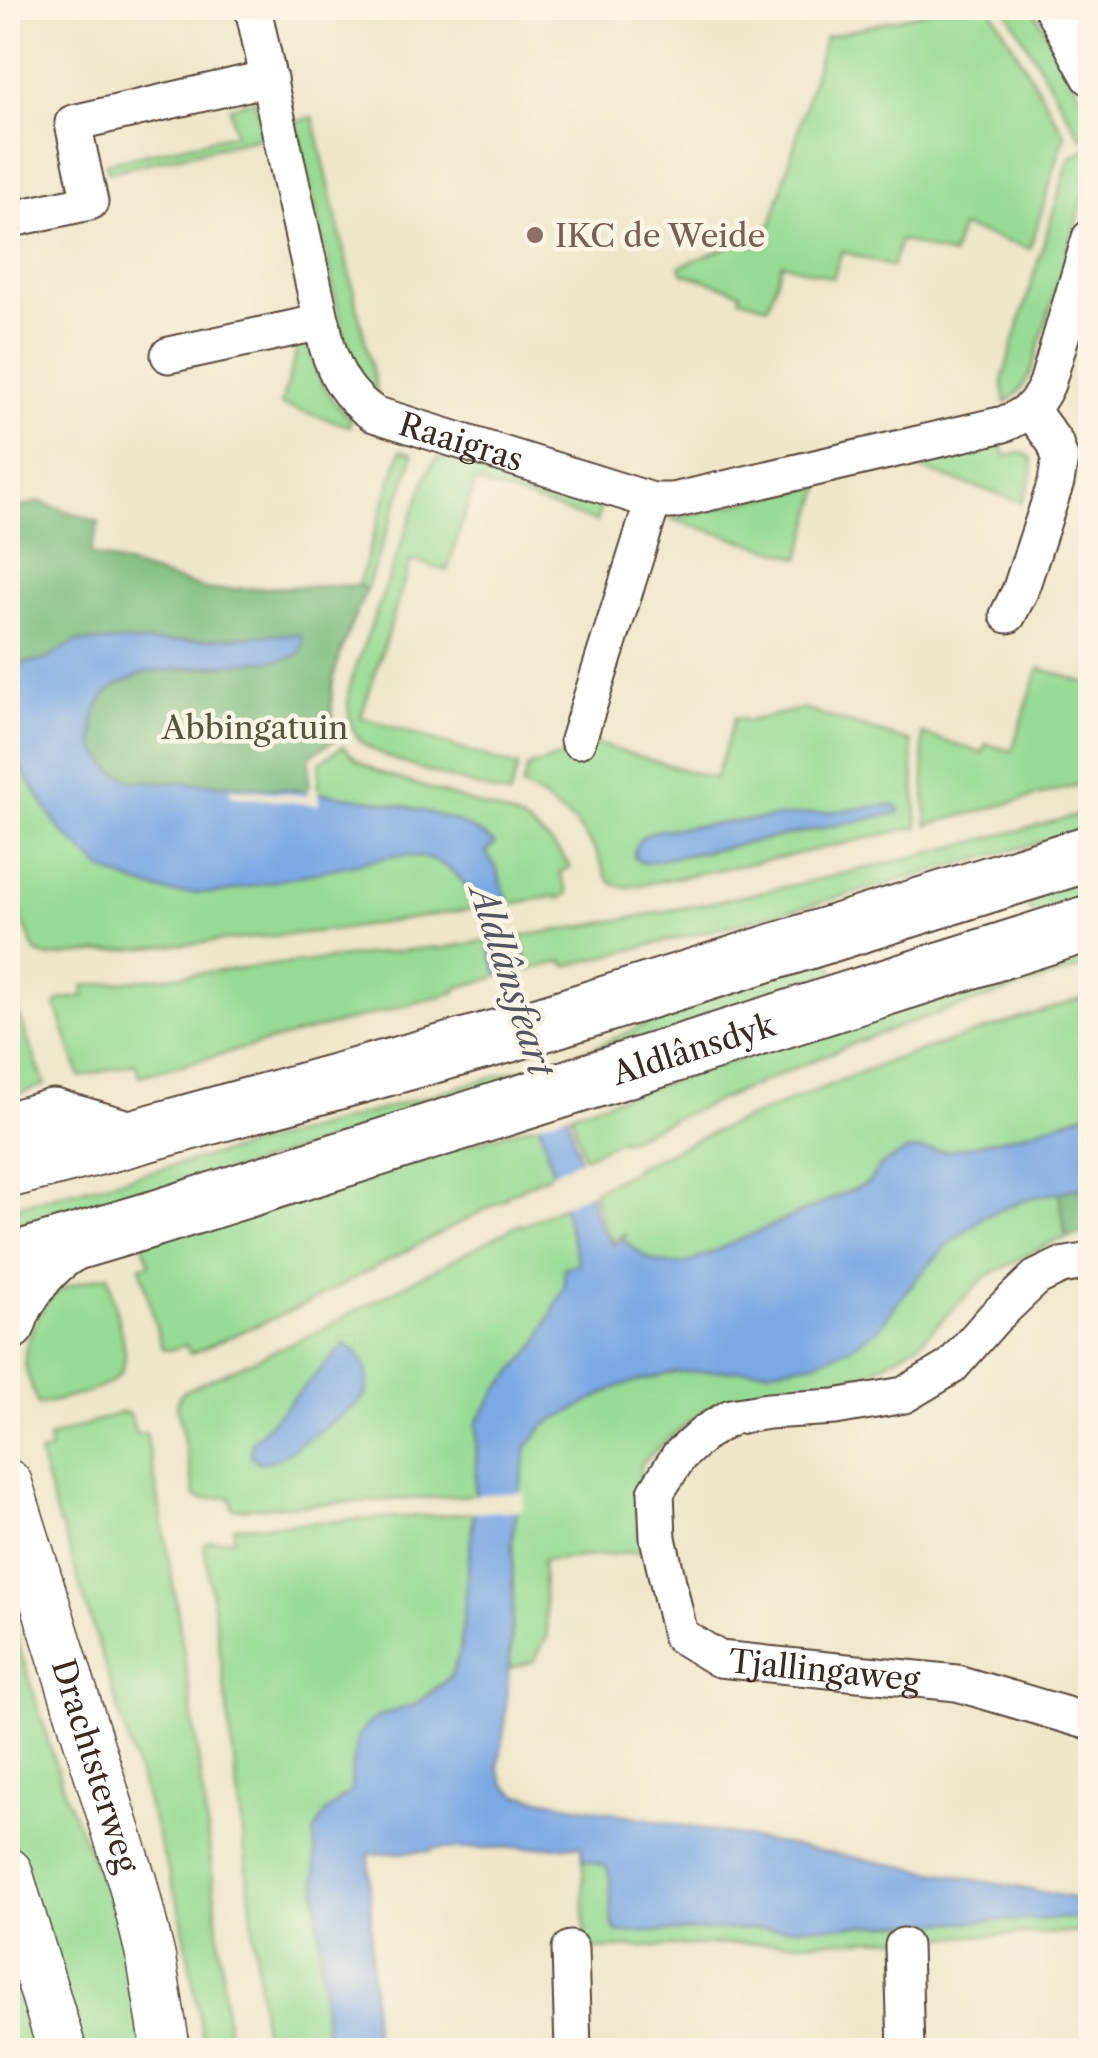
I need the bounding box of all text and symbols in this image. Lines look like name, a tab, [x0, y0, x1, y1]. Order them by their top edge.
place label: IKC de Weide	[555, 216, 765, 255]
marker: IKC de Weide	[524, 224, 546, 246]
street label: Raaigras	[394, 404, 528, 479]
park label: Abbingatuin	[161, 708, 348, 747]
water label: Aldlânsfeart	[459, 876, 563, 1083]
street label: Aldlânsdyk	[606, 1004, 781, 1093]
street label: Tjallingaweg	[727, 1641, 923, 1699]
street label: Drachtsterweg	[44, 1654, 148, 1878]

